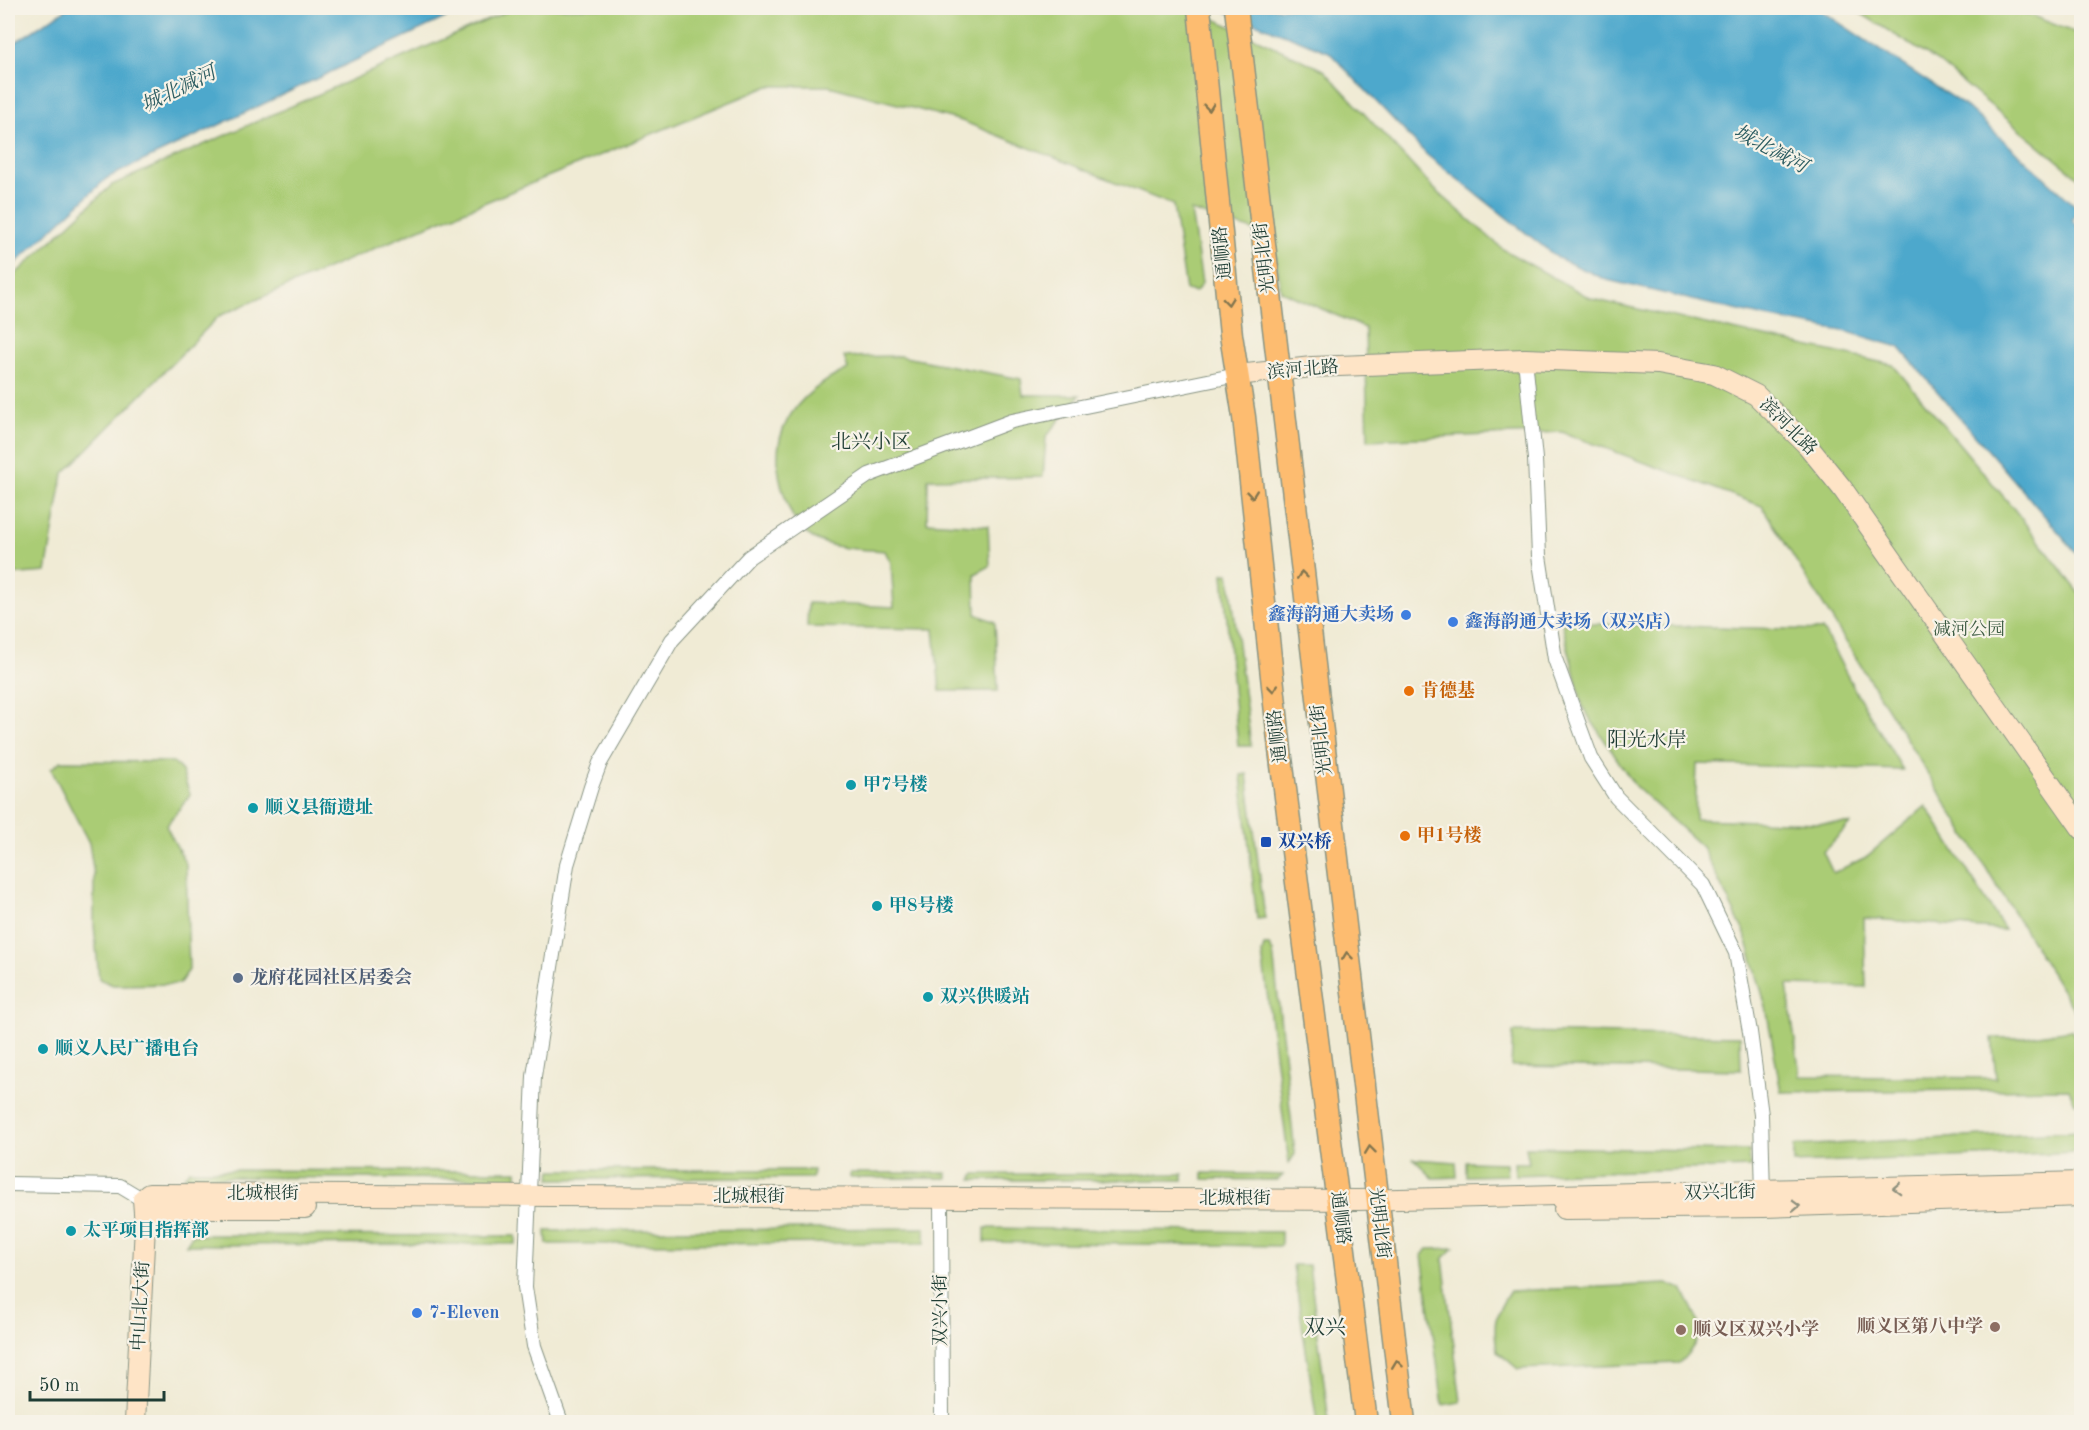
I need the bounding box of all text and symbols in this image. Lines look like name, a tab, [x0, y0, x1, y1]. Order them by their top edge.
water label: 城北减河	[138, 60, 222, 117]
one-way arrow	[1202, 102, 1215, 111]
water label: 城北减河	[1730, 121, 1814, 179]
street label: 光明北街	[1250, 221, 1278, 295]
street label: 通顺路	[1209, 225, 1235, 281]
one-way arrow	[1221, 296, 1234, 305]
street label: 滨河北路	[1266, 356, 1340, 382]
street label: 滨河北路	[1756, 394, 1821, 459]
district label: 北兴小区	[831, 431, 911, 453]
one-way arrow	[1245, 490, 1258, 499]
one-way arrow	[1297, 570, 1309, 580]
place label: 鑫海韵通大卖场	[1268, 604, 1394, 624]
marker: 鑫海韵通大卖场	[1399, 608, 1413, 622]
place label: 鑫海韵通大卖场（双兴店）	[1465, 611, 1681, 631]
marker: 鑫海韵通大卖场（双兴店）	[1446, 615, 1460, 629]
park label: 减河公园	[1933, 619, 2005, 639]
place label: 肯德基	[1421, 680, 1475, 700]
one-way arrow	[1266, 684, 1279, 693]
marker: 肯德基	[1402, 684, 1416, 698]
street label: 光明北街	[1307, 703, 1335, 777]
street label: 通顺路	[1264, 708, 1290, 764]
district label: 阳光水岸	[1607, 729, 1687, 751]
place label: 甲7号楼	[863, 774, 927, 794]
marker: 甲7号楼	[844, 778, 858, 792]
place label: 顺义县衙遗址	[265, 797, 373, 817]
marker: 顺义县衙遗址	[246, 801, 260, 815]
place label: 甲1号楼	[1417, 825, 1481, 845]
marker: 甲1号楼	[1398, 829, 1412, 843]
place label: 双兴桥	[1278, 831, 1332, 851]
marker: 双兴桥	[1259, 835, 1273, 849]
place label: 甲8号楼	[889, 895, 953, 915]
marker: 甲8号楼	[870, 899, 884, 913]
one-way arrow	[1342, 952, 1354, 961]
place label: 龙府花园社区居委会	[250, 967, 412, 987]
marker: 龙府花园社区居委会	[231, 971, 245, 985]
place label: 双兴供暖站	[940, 986, 1030, 1006]
marker: 双兴供暖站	[921, 990, 935, 1004]
place label: 顺义人民广播电台	[55, 1038, 199, 1058]
marker: 顺义人民广播电台	[36, 1042, 50, 1056]
one-way arrow	[1364, 1146, 1377, 1155]
street label: 双兴北街	[1684, 1182, 1756, 1203]
one-way arrow	[1893, 1182, 1902, 1194]
street label: 北城根街	[227, 1183, 299, 1203]
street label: 北城根街	[713, 1186, 785, 1206]
street label: 光明北街	[1366, 1186, 1394, 1260]
street label: 北城根街	[1199, 1188, 1271, 1208]
street label: 通顺路	[1328, 1190, 1354, 1246]
one-way arrow	[1791, 1199, 1800, 1212]
place label: 太平项目指挥部	[83, 1220, 209, 1240]
marker: 太平项目指挥部	[64, 1224, 78, 1238]
street label: 中山北大街	[128, 1260, 152, 1351]
street label: 双兴小街	[931, 1274, 950, 1346]
place label: 7-Eleven	[429, 1304, 500, 1322]
marker: 7-Eleven	[410, 1306, 424, 1320]
place label: 顺义区第八中学	[1857, 1316, 1983, 1336]
district label: 双兴	[1304, 1317, 1346, 1339]
place label: 顺义区双兴小学	[1693, 1319, 1819, 1339]
marker: 顺义区第八中学	[1988, 1320, 2002, 1334]
marker: 顺义区双兴小学	[1674, 1323, 1688, 1337]
one-way arrow	[1391, 1360, 1403, 1369]
scale bar	[30, 1364, 164, 1402]
text: 50 m	[39, 1377, 79, 1395]

